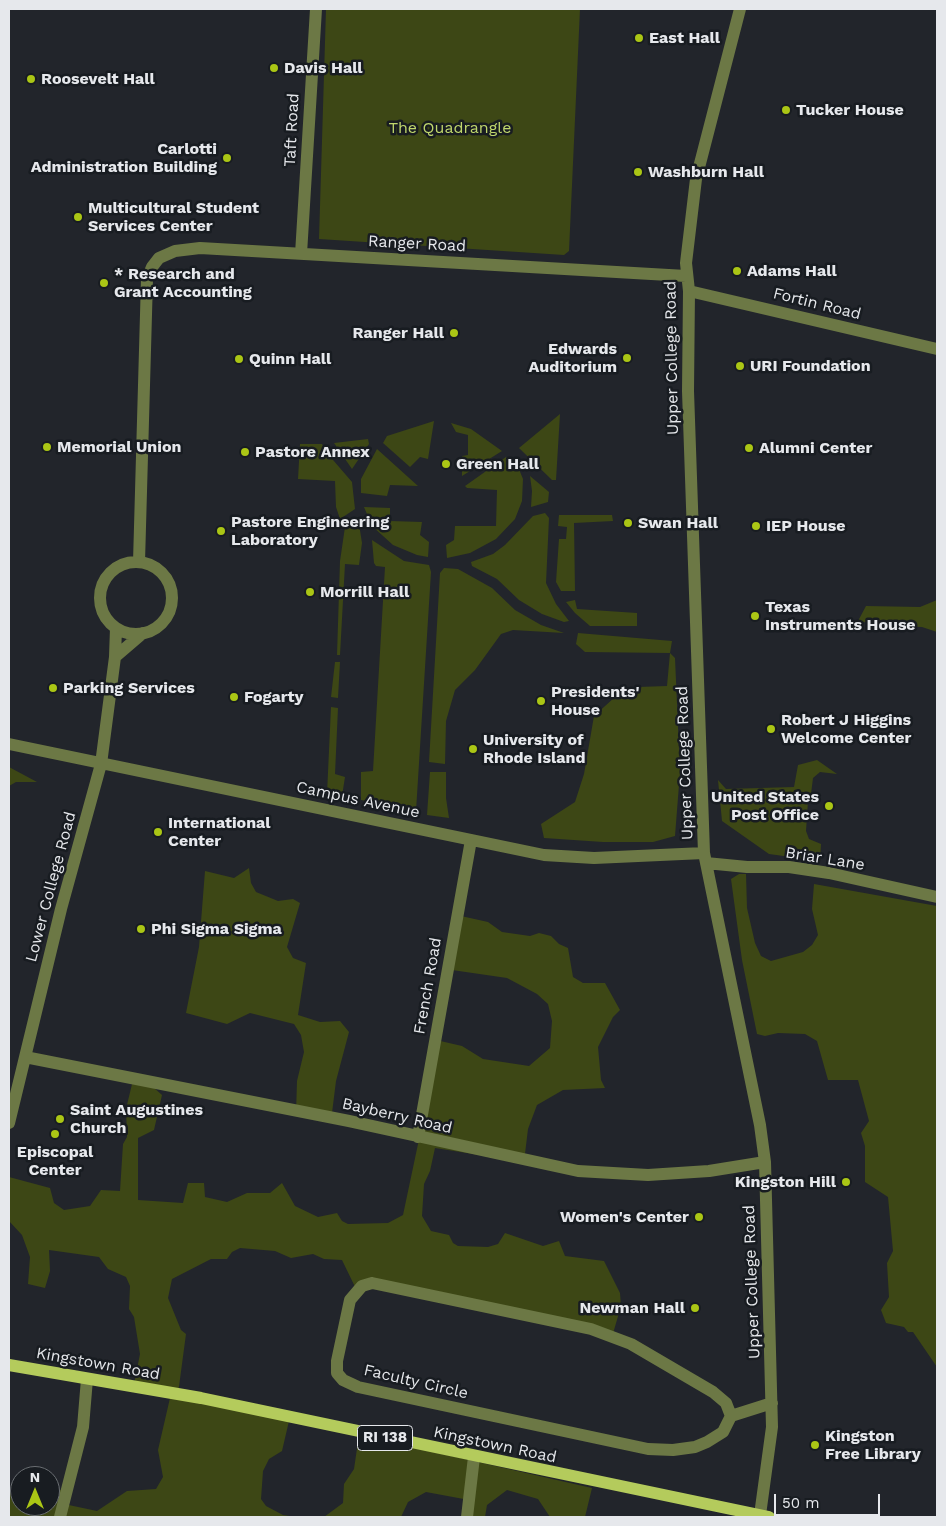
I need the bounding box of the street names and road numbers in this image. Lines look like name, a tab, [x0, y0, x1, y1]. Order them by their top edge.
street label: Taft Road	[280, 93, 304, 167]
street label: Ranger Road	[367, 232, 467, 256]
street label: Upper College Road	[661, 281, 683, 435]
street label: Fortin Road	[771, 284, 863, 324]
street label: Upper College Road	[673, 686, 697, 840]
street label: Campus Avenue	[295, 778, 421, 822]
street label: Lower College Road	[22, 810, 80, 964]
street label: Briar Lane	[784, 843, 866, 875]
street label: French Road	[410, 936, 446, 1036]
street label: Bayberry Road	[340, 1094, 454, 1138]
street label: Upper College Road	[740, 1205, 764, 1359]
street label: Kingstown Road	[35, 1344, 161, 1384]
street label: Faculty Circle	[362, 1361, 470, 1403]
street label: Kingstown Road	[432, 1423, 558, 1467]
road number: RI 138	[358, 1426, 412, 1450]

